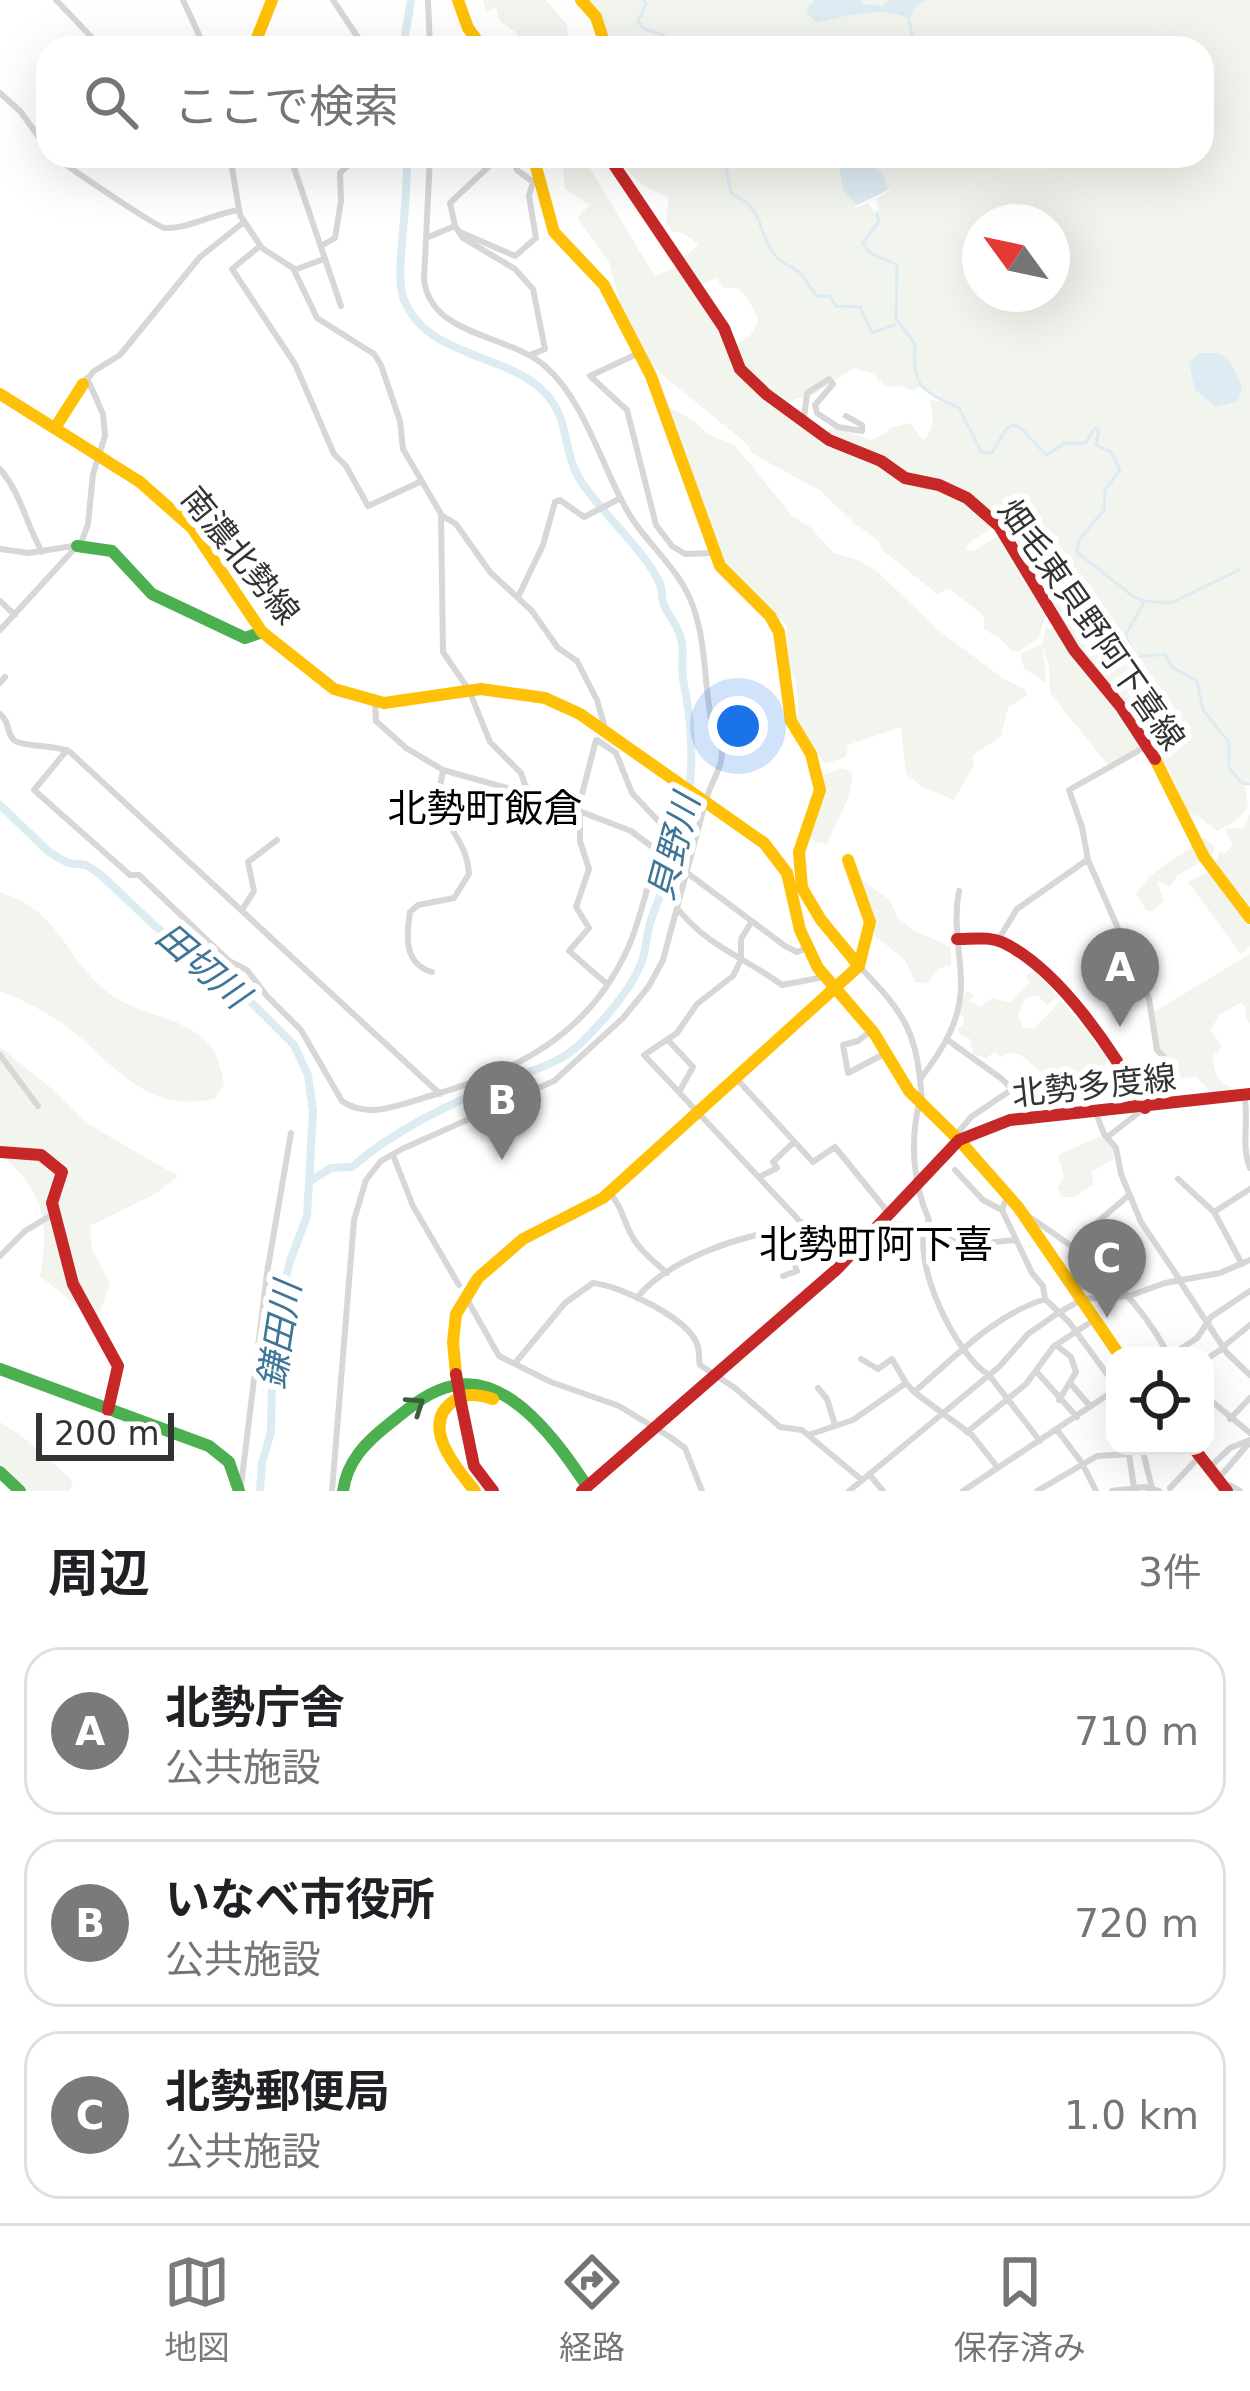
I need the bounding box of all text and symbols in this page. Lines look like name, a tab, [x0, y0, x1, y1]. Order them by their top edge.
search box	[36, 36, 1214, 168]
icon: search	[78, 69, 144, 135]
text: ここで検索	[174, 80, 399, 133]
north arrow	[962, 204, 1070, 312]
street label: 南濃北勢線	[174, 479, 308, 632]
street label: 畑毛東貝野阿下喜線	[990, 491, 1193, 757]
your location	[708, 696, 768, 756]
district label: 北勢町飯倉	[387, 786, 583, 831]
water label: 貝野川	[640, 786, 708, 905]
water label: 田切川	[148, 914, 260, 1019]
pin: A	[1081, 928, 1159, 1027]
street label: 北勢多度線	[1010, 1057, 1178, 1114]
pin: B	[463, 1061, 541, 1160]
pin: C	[1068, 1219, 1146, 1318]
district label: 北勢町阿下喜	[759, 1222, 993, 1267]
water label: 鎌田川	[251, 1275, 309, 1392]
map controls	[1106, 1347, 1214, 1455]
button: locate	[1106, 1347, 1214, 1455]
one-way arrow	[402, 1398, 424, 1420]
scale bar	[36, 1407, 174, 1460]
text: 200 m	[54, 1414, 160, 1453]
text: 周辺	[48, 1544, 150, 1603]
text: 3件	[1138, 1550, 1202, 1595]
text: 北勢庁舎	[165, 1681, 345, 1734]
text: A	[75, 1709, 105, 1754]
text: 710 m	[1074, 1709, 1199, 1754]
text: 公共施設	[165, 1745, 321, 1790]
text: いなべ市役所	[165, 1873, 435, 1926]
text: B	[75, 1901, 105, 1946]
text: 720 m	[1074, 1901, 1199, 1946]
text: 公共施設	[165, 1937, 321, 1982]
text: 北勢郵便局	[165, 2065, 390, 2118]
text: C	[76, 2093, 104, 2138]
text: 1.0 km	[1064, 2093, 1199, 2138]
text: 公共施設	[165, 2129, 321, 2174]
tab: 地図	[164, 2249, 230, 2369]
tab: 経路	[559, 2249, 625, 2369]
tab: 保存済み	[954, 2249, 1086, 2369]

